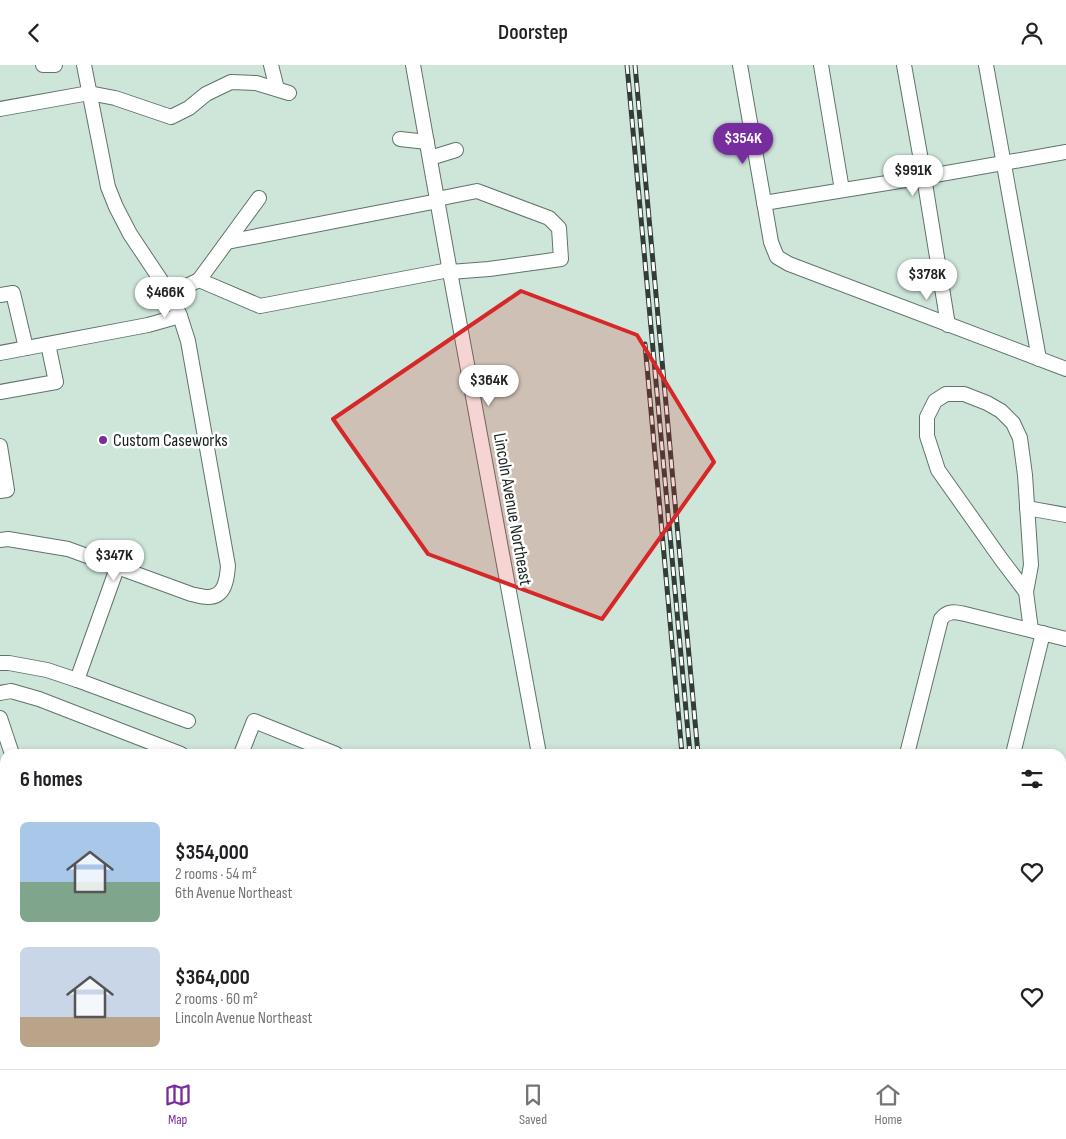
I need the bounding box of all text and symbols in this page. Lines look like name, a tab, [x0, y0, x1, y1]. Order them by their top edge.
icon: back	[20, 19, 48, 47]
text: Doorstep	[498, 19, 568, 46]
icon: person	[1018, 19, 1046, 47]
pin: $354K	[708, 123, 778, 165]
text: $354K	[724, 129, 762, 148]
pin: $991K	[878, 155, 948, 197]
text: $991K	[894, 161, 932, 180]
pin: $378K	[892, 259, 962, 301]
text: $378K	[908, 265, 946, 284]
pin: $466K	[130, 277, 200, 319]
text: $466K	[146, 283, 184, 302]
pin: $364K	[454, 365, 524, 407]
text: $364K	[470, 371, 508, 390]
place label: Custom Caseworks	[113, 430, 228, 451]
street label: Lincoln Avenue Northeast	[489, 431, 536, 587]
marker: Custom Caseworks	[97, 434, 109, 446]
pin: $347K	[79, 539, 149, 582]
text: $347K	[95, 546, 133, 565]
icon: filters	[1018, 765, 1046, 793]
text: 6 homes	[20, 767, 83, 792]
text: $354,000	[175, 840, 249, 865]
icon: home	[60, 842, 120, 902]
icon: heart	[1018, 858, 1046, 886]
text: 2 rooms · 54 m²	[175, 865, 257, 884]
text: 6th Avenue Northeast	[175, 884, 292, 903]
text: $364,000	[175, 965, 250, 990]
icon: home	[60, 967, 120, 1027]
icon: heart	[1018, 983, 1046, 1011]
text: 2 rooms · 60 m²	[175, 990, 258, 1009]
text: Lincoln Avenue Northeast	[175, 1009, 312, 1028]
tab: Map	[164, 1081, 192, 1128]
tab: Saved	[519, 1081, 547, 1128]
tab: Home	[874, 1081, 902, 1128]

